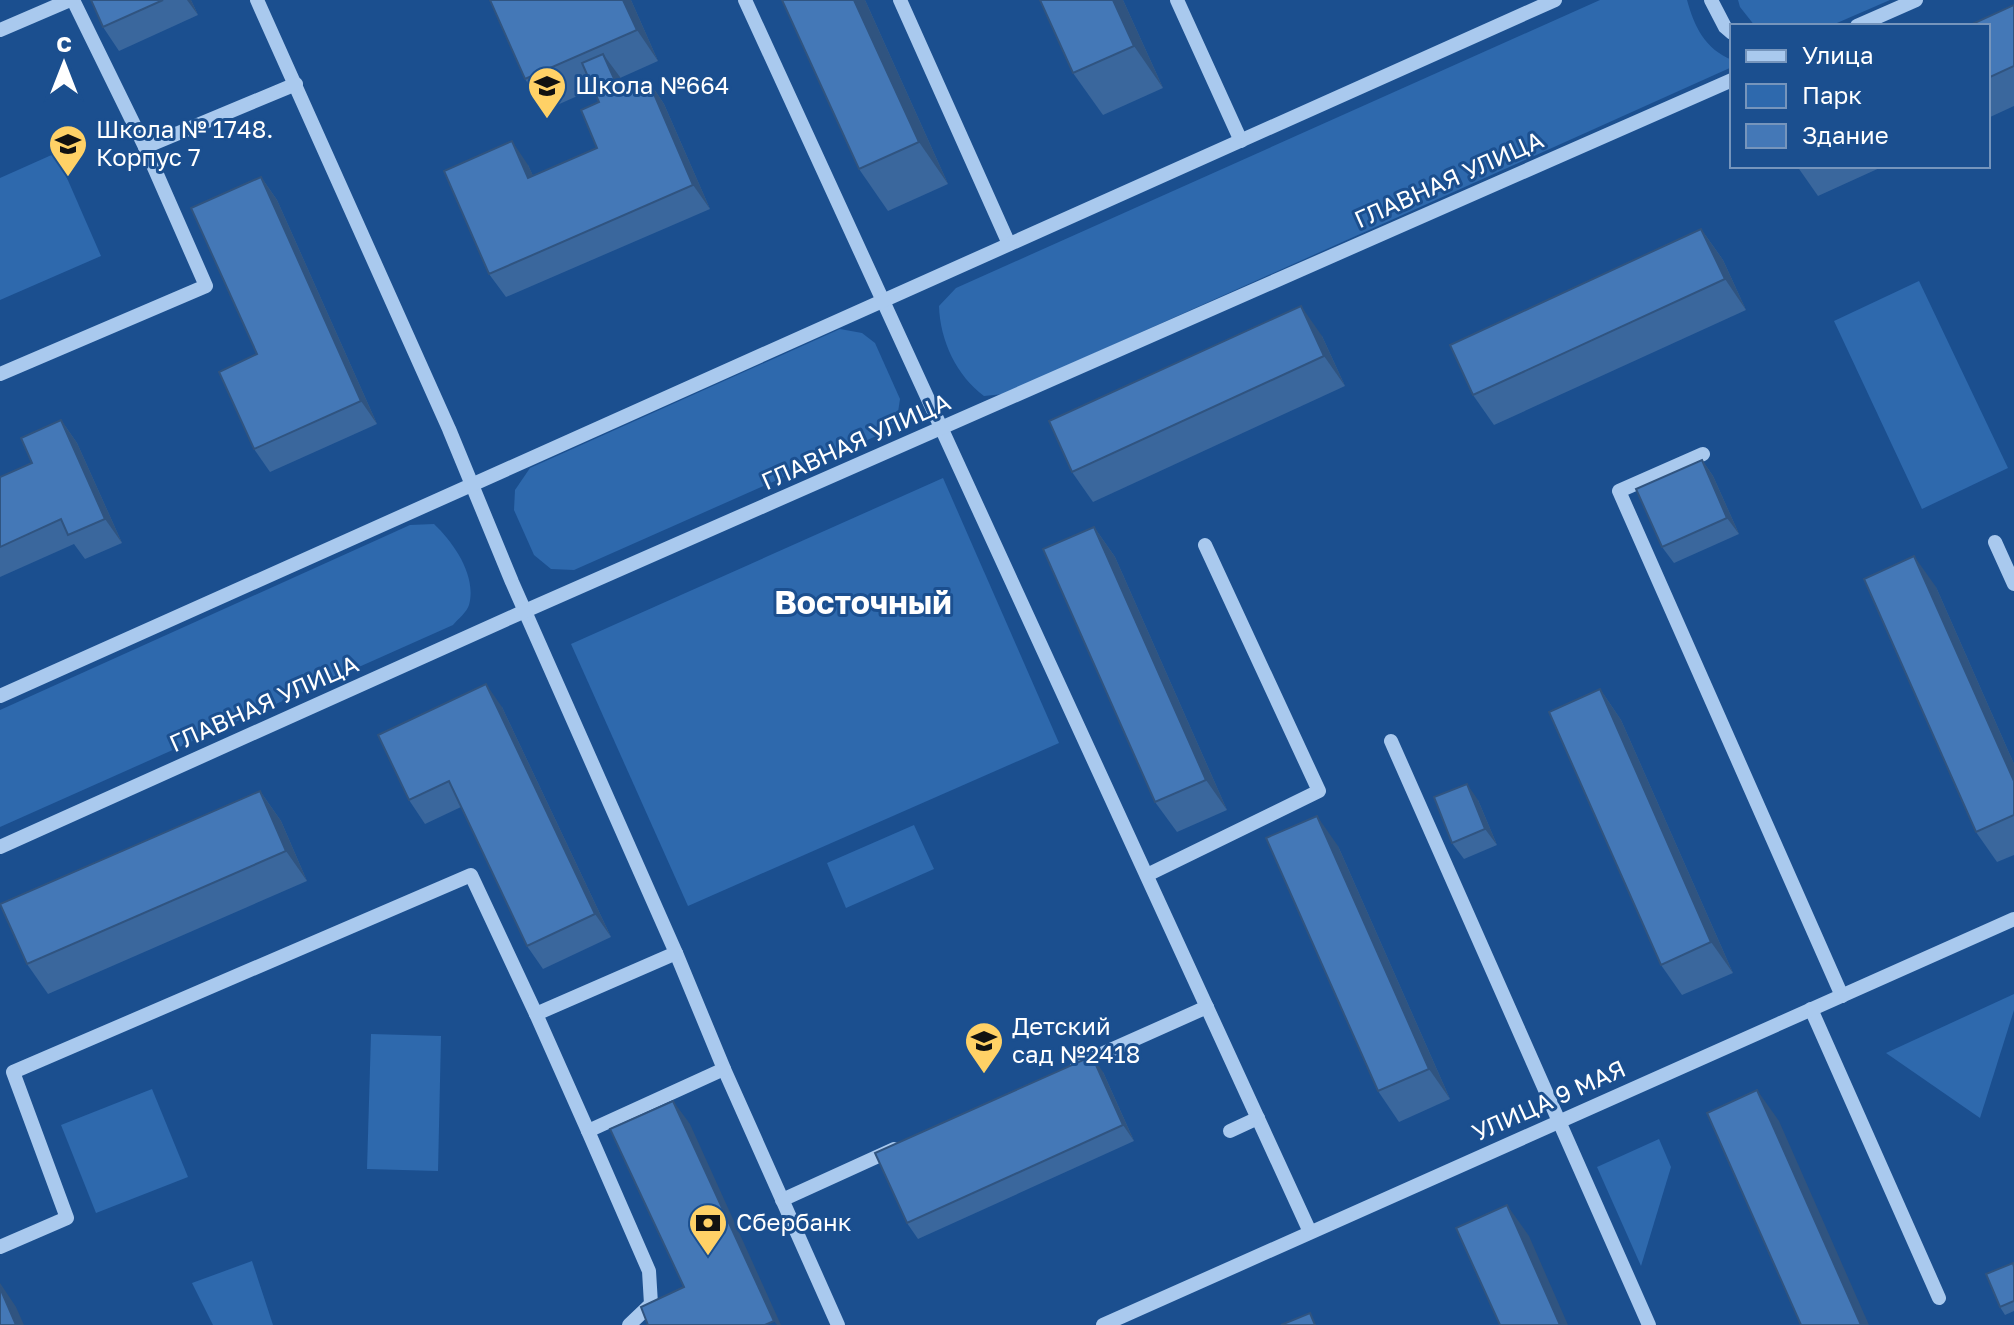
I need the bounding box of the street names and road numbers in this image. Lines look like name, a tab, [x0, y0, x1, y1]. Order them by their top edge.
street label: ГЛАВНАЯ УЛИЦА	[1349, 124, 1547, 233]
street label: ГЛАВНАЯ УЛИЦА	[756, 386, 954, 495]
street label: ГЛАВНАЯ УЛИЦА	[164, 648, 362, 757]
street label: УЛИЦА 9 МАЯ	[1467, 1053, 1630, 1146]

